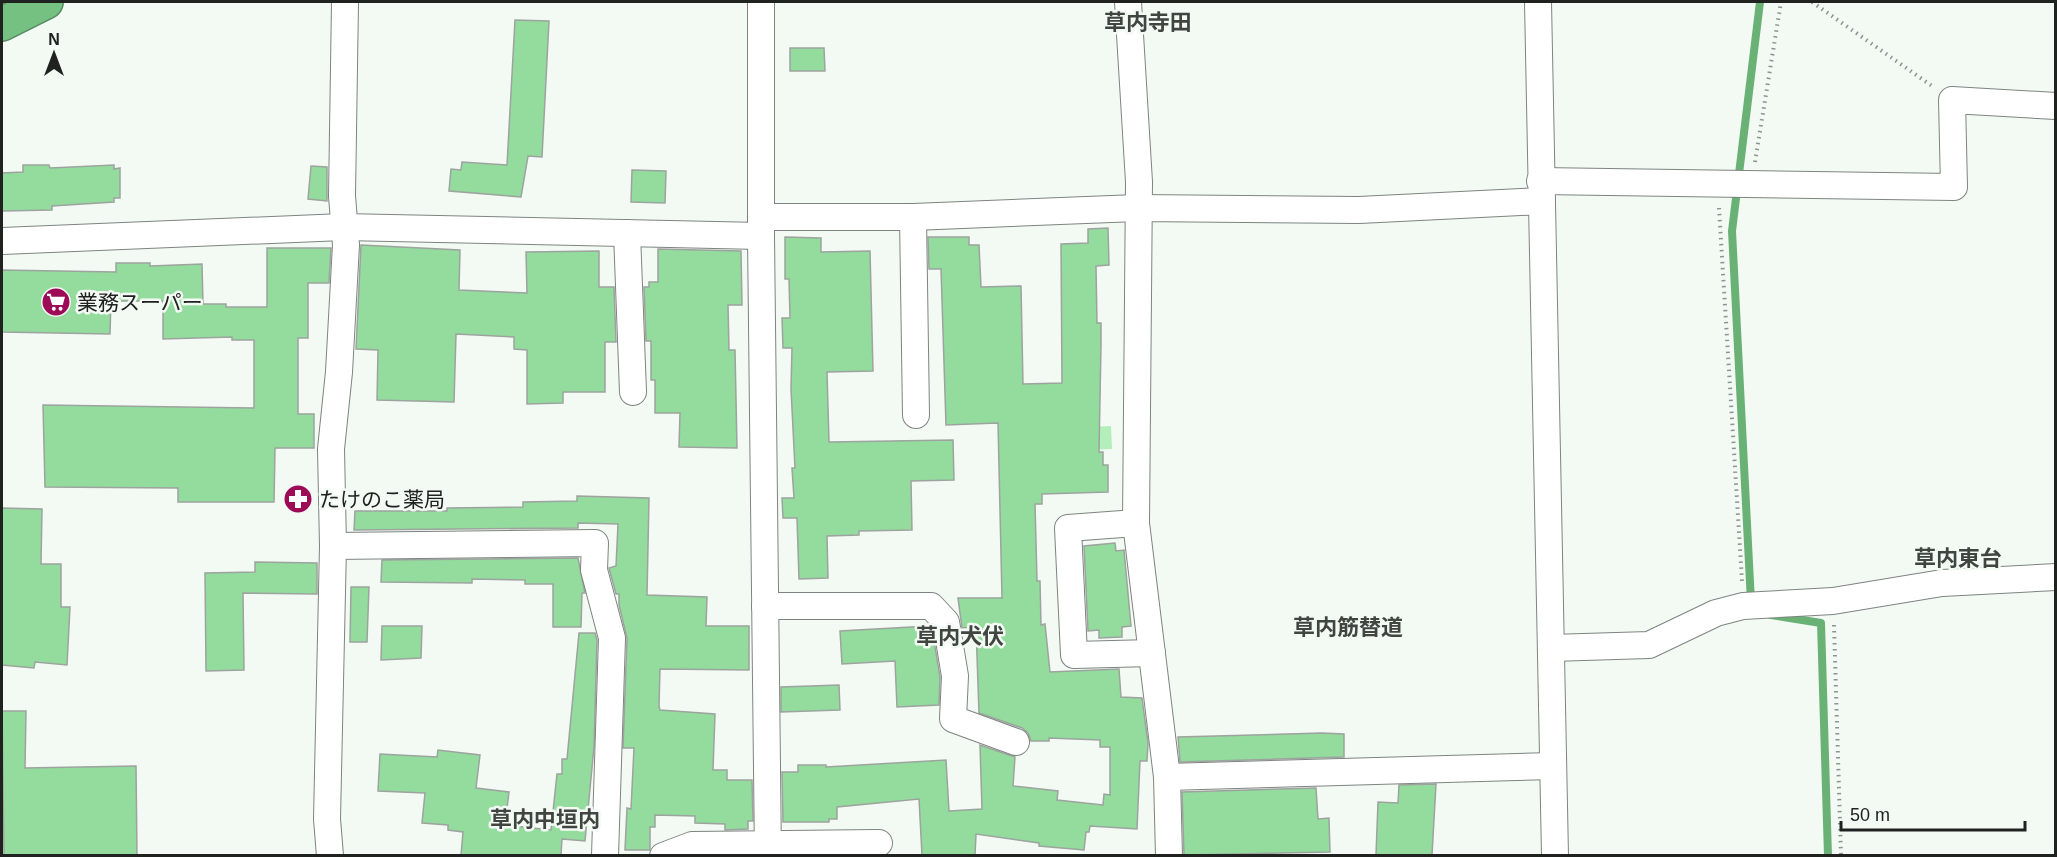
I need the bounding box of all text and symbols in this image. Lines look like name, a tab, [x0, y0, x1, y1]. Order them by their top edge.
district label: 草内寺田	[1104, 10, 1192, 35]
north arrow	[24, 24, 84, 84]
text: N	[48, 31, 60, 48]
supermarket icon: 業務スーパー	[40, 286, 72, 318]
place label: 業務スーパー	[77, 291, 203, 314]
pharmacy icon: たけのこ薬局	[282, 483, 314, 515]
place label: たけのこ薬局	[319, 488, 445, 511]
district label: 草内東台	[1914, 546, 2002, 571]
district label: 草内筋替道	[1293, 615, 1403, 640]
district label: 草内犬伏	[916, 624, 1004, 649]
scale bar	[1841, 794, 2026, 832]
text: 50 m	[1850, 805, 1890, 825]
district label: 草内中垣内	[490, 807, 600, 832]

